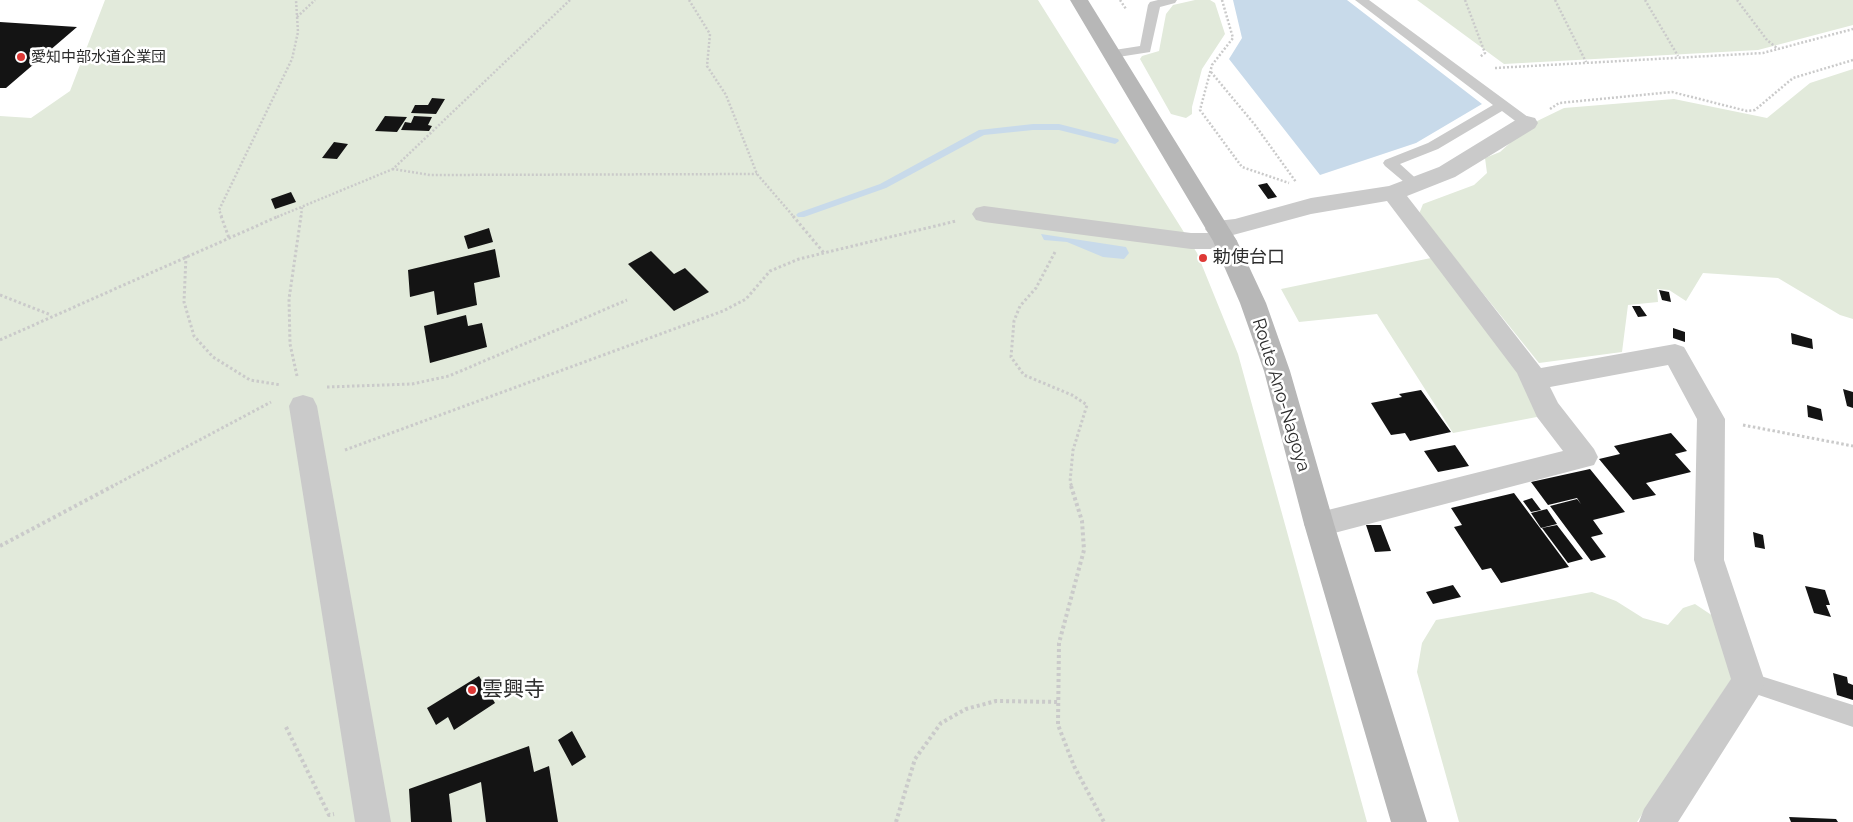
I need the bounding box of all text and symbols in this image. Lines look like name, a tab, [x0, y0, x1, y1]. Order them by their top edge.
place label: 愛知中部水道企業団	[31, 48, 166, 66]
marker: 愛知中部水道企業団	[15, 51, 27, 63]
place label: 勅使台口	[1213, 247, 1285, 269]
marker: 勅使台口	[1197, 252, 1209, 264]
street label: Route Ano-Nagoya	[1247, 316, 1315, 474]
place label: 雲興寺	[482, 677, 545, 703]
marker: 雲興寺	[466, 684, 478, 696]

